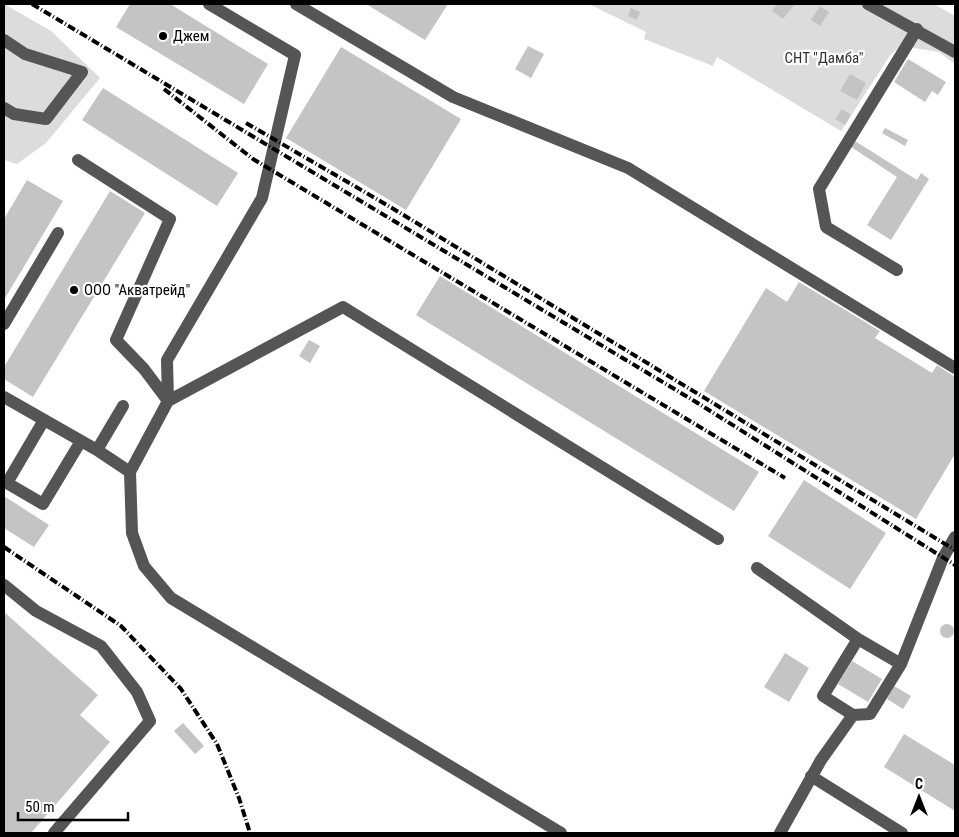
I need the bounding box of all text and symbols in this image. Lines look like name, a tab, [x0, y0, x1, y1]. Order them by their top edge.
place label: Джем	[173, 27, 209, 45]
marker: Джем	[157, 30, 169, 42]
park label: СНТ "Дамба"	[785, 49, 864, 67]
place label: ООО "Акватрейд"	[84, 281, 190, 299]
marker: ООО "Акватрейд"	[68, 284, 80, 296]
north arrow	[894, 772, 944, 822]
text: С	[915, 776, 923, 792]
scale bar	[18, 790, 128, 822]
text: 50 m	[25, 798, 55, 816]

